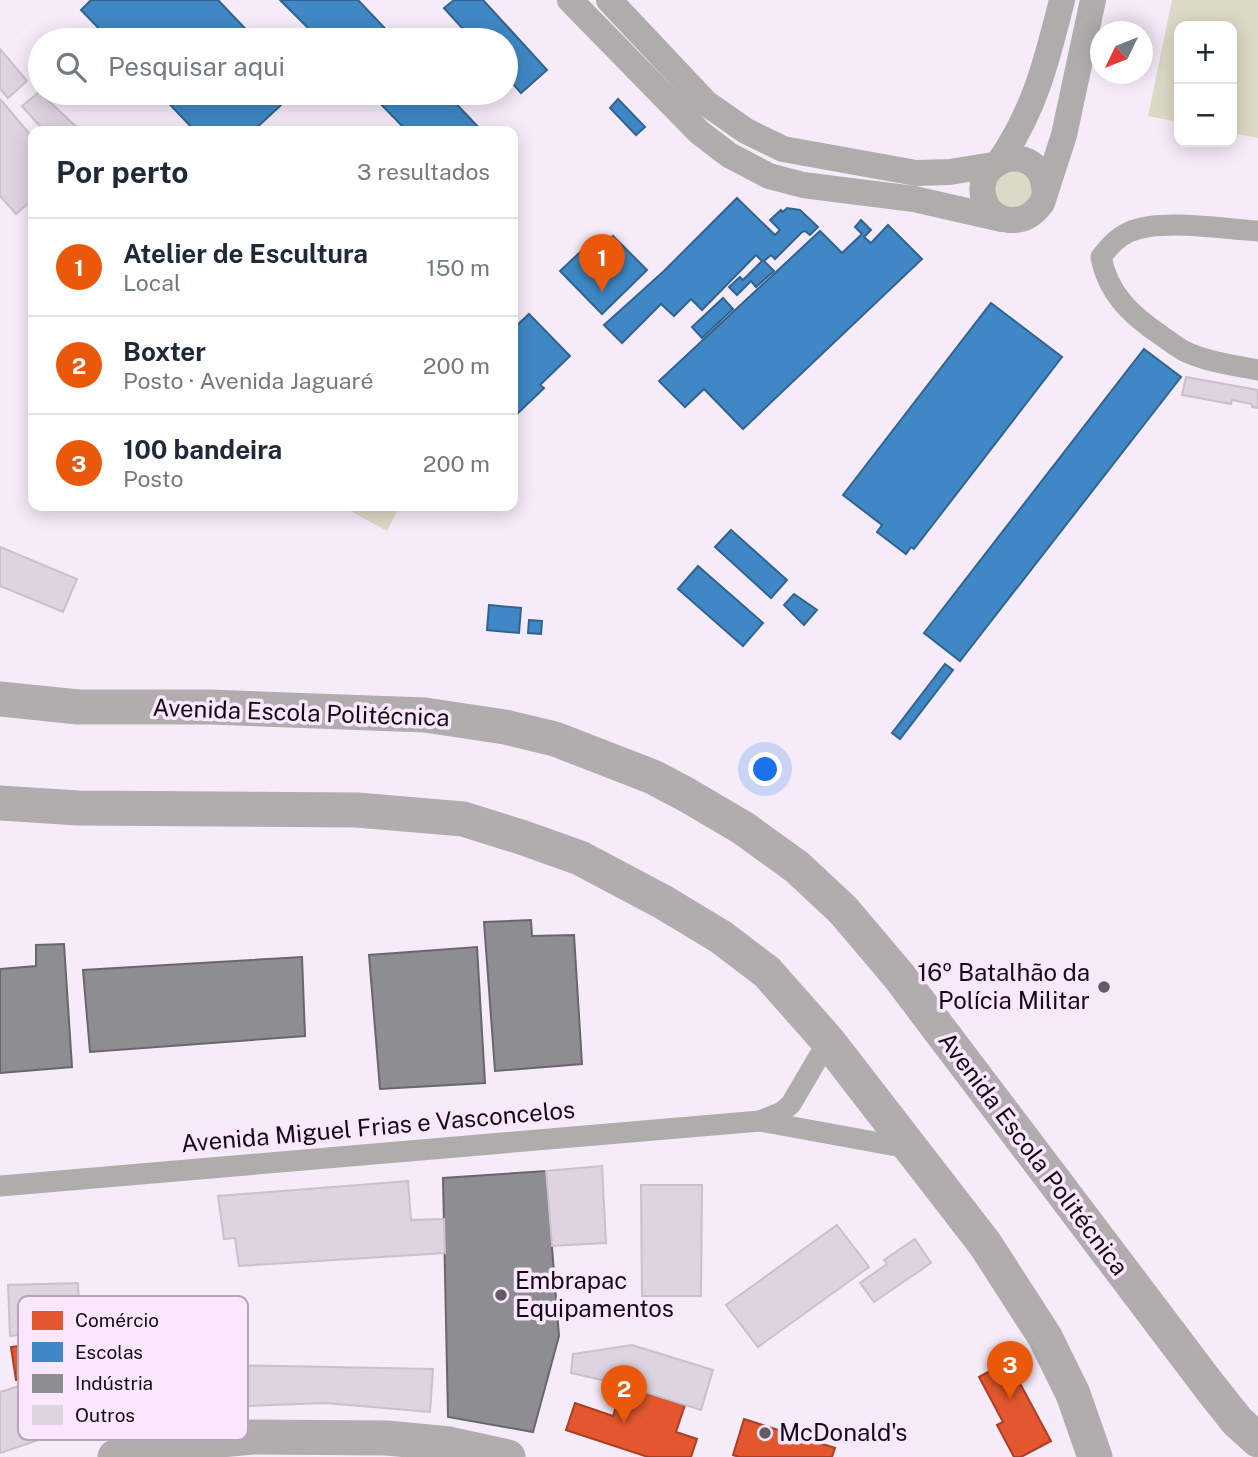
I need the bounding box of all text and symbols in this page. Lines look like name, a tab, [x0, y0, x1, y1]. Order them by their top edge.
north arrow	[1090, 21, 1153, 84]
map controls	[1174, 21, 1237, 147]
button: +	[1174, 21, 1237, 84]
search box	[28, 28, 518, 105]
icon: search	[52, 48, 90, 86]
text: Pesquisar aqui	[108, 51, 285, 82]
button: −	[1174, 84, 1237, 147]
text: Por perto	[56, 154, 188, 190]
text: 3 resultados	[357, 158, 490, 185]
pin: 1	[579, 234, 625, 292]
text: Atelier de Escultura	[123, 238, 368, 269]
text: 1	[74, 254, 84, 281]
text: 150 m	[426, 254, 490, 281]
text: Local	[123, 269, 181, 296]
text: Boxter	[123, 336, 206, 367]
text: 2	[72, 352, 86, 379]
text: 200 m	[423, 352, 490, 379]
text: Posto · Avenida Jaguaré	[123, 367, 373, 394]
text: 100 bandeira	[123, 434, 282, 465]
text: 3	[71, 450, 87, 477]
text: 200 m	[423, 450, 490, 477]
text: Posto	[123, 465, 183, 492]
street label: Avenida Escola Politécnica	[152, 693, 450, 731]
your location	[748, 752, 782, 786]
place label: 16º Batalhão da Polícia Militar	[918, 958, 1090, 1014]
marker: 16º Batalhão da Polícia Militar	[1096, 979, 1112, 995]
street label: Avenida Escola Politécnica	[933, 1026, 1134, 1280]
street label: Avenida Miguel Frias e Vasconcelos	[180, 1095, 576, 1157]
place label: Embrapac Equipamentos	[515, 1266, 674, 1322]
marker: Embrapac Equipamentos	[493, 1287, 509, 1303]
legend	[18, 1296, 248, 1440]
text: Comércio	[75, 1309, 159, 1331]
text: Escolas	[75, 1341, 143, 1363]
pin: 3	[987, 1341, 1033, 1399]
pin: 2	[601, 1365, 647, 1423]
text: Indústria	[75, 1372, 153, 1394]
text: Outros	[75, 1404, 135, 1426]
place label: McDonald's	[779, 1418, 907, 1446]
marker: McDonald's	[757, 1425, 773, 1441]

